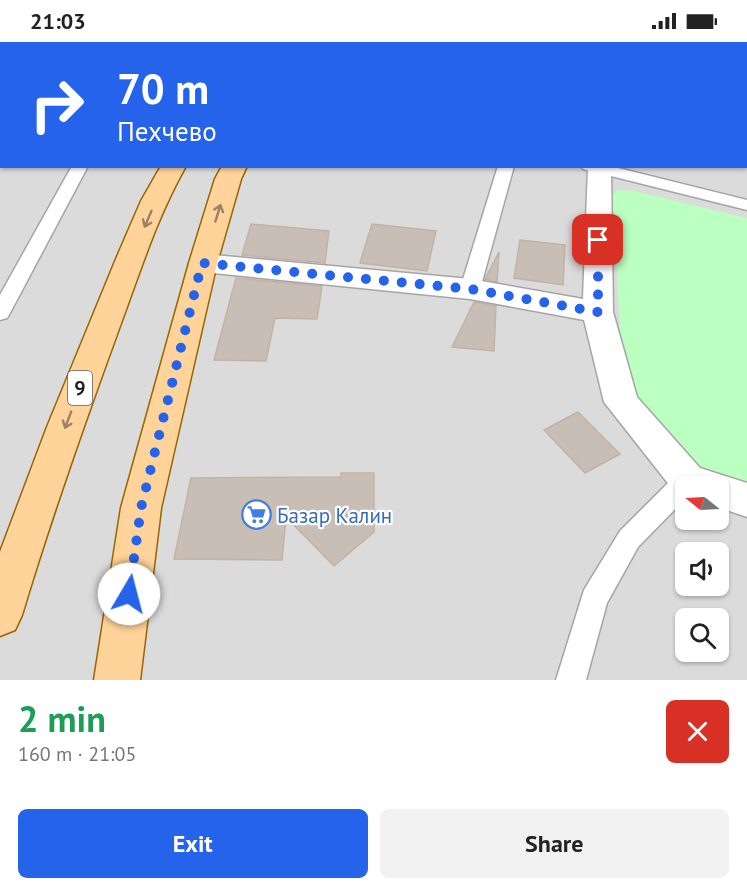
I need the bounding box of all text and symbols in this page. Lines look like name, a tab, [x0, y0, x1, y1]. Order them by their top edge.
text: 21:03	[30, 7, 86, 35]
text: 70 m	[117, 61, 209, 116]
icon: right	[18, 66, 96, 144]
text: Пехчево	[117, 114, 217, 148]
one-way arrow	[213, 204, 224, 223]
one-way arrow	[142, 209, 153, 228]
pin	[572, 214, 623, 265]
icon: arrive	[581, 223, 614, 256]
road number: 9	[68, 371, 92, 405]
one-way arrow	[62, 410, 73, 428]
north arrow	[675, 476, 729, 530]
map controls	[675, 476, 729, 662]
supermarket icon: Базар Калин	[240, 499, 272, 531]
place label: Базар Калин	[277, 502, 392, 529]
button: sound	[675, 542, 729, 596]
position arrow	[97, 562, 161, 626]
button: search	[675, 608, 729, 662]
text: 2 min	[18, 695, 106, 742]
button: close	[666, 700, 729, 763]
text: 160 m · 21:05	[18, 741, 136, 767]
button: Exit	[18, 809, 368, 878]
button: Share	[380, 809, 729, 878]

